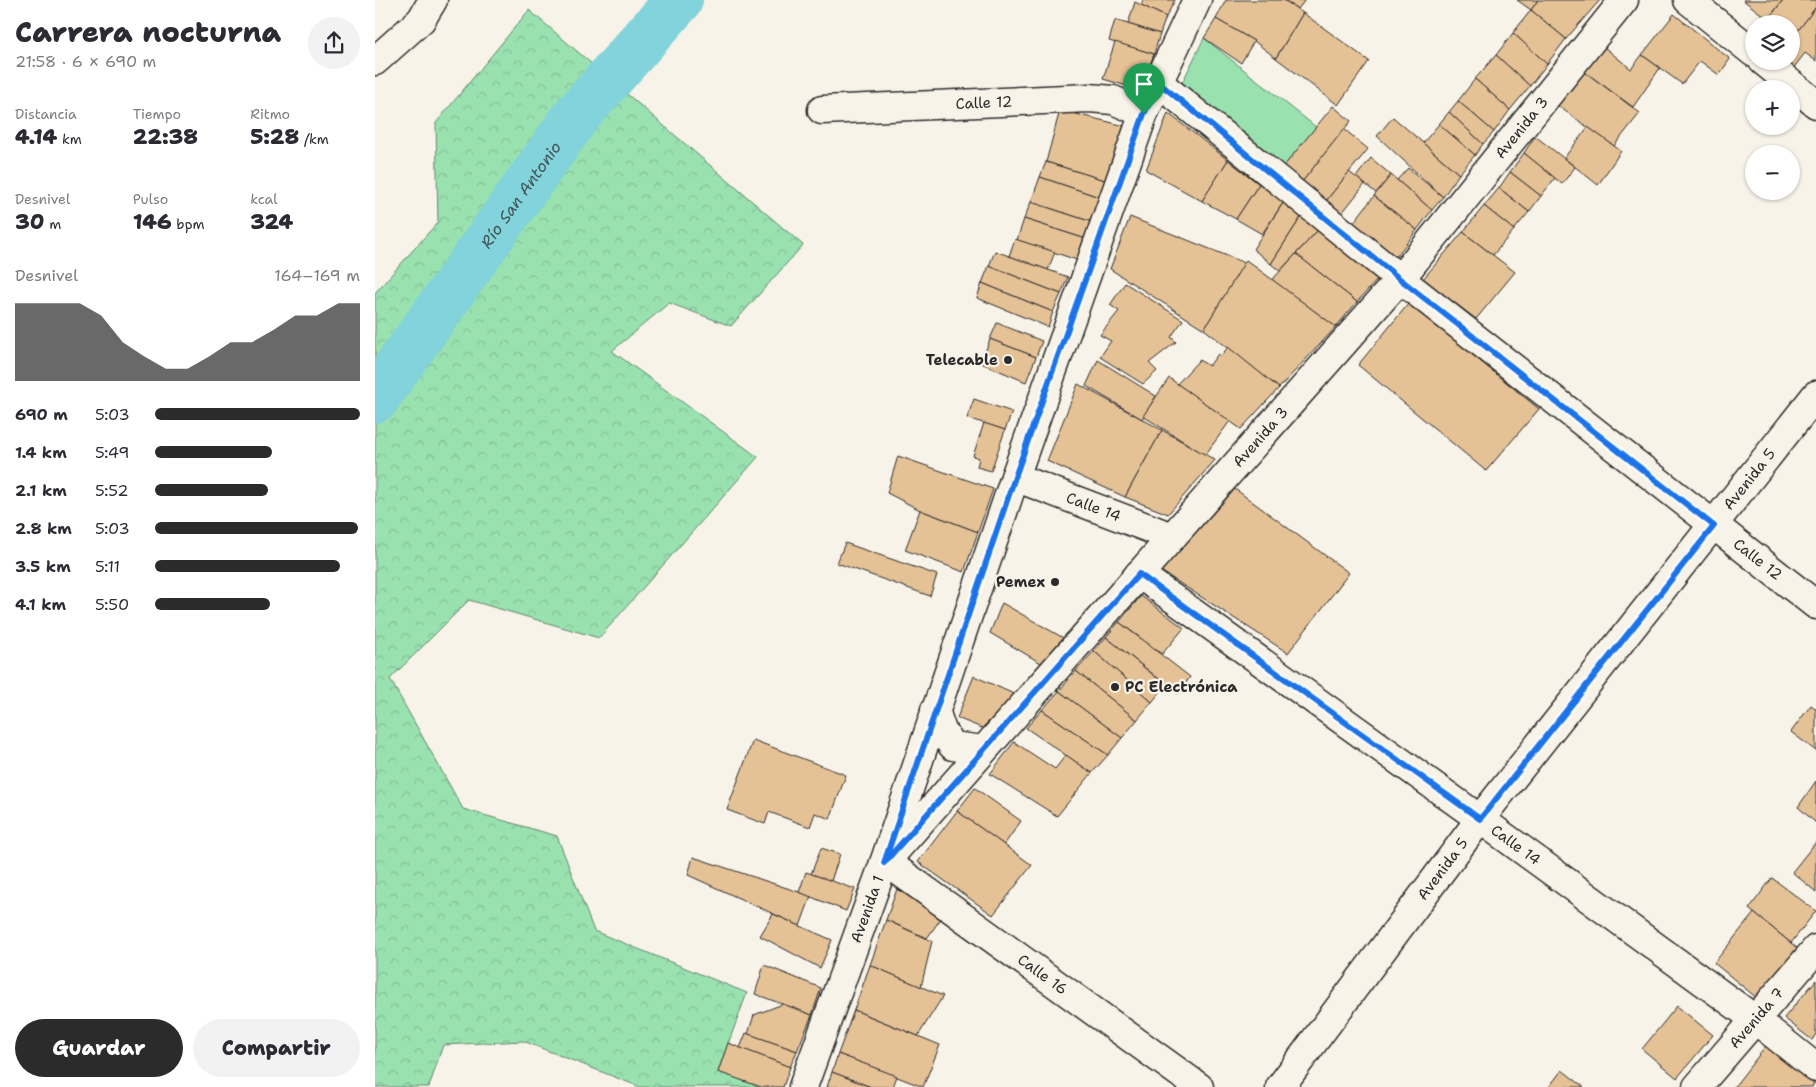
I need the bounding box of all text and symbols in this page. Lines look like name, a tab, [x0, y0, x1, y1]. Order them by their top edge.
text: Carrera nocturna	[15, 13, 281, 51]
map controls	[1745, 15, 1800, 200]
button: layers	[1745, 15, 1800, 70]
button: share	[308, 17, 360, 69]
text: 21:58 · 6 × 690 m	[15, 51, 156, 72]
pin	[1123, 63, 1165, 114]
icon: arrive	[1130, 70, 1158, 98]
button: +	[1745, 80, 1800, 135]
street label: Calle 12	[955, 91, 1013, 114]
street label: Avenida 3	[1490, 92, 1553, 163]
text: Distancia	[15, 105, 77, 123]
text: Tiempo	[133, 105, 181, 123]
text: Ritmo	[250, 105, 290, 123]
text: 4.14	[15, 123, 57, 151]
text: 22:38	[133, 123, 198, 151]
text: 5:28	[250, 123, 299, 151]
text: km	[57, 130, 82, 148]
text: /km	[299, 130, 329, 148]
water label: Río San Antonio	[476, 137, 566, 252]
button: −	[1745, 145, 1800, 200]
text: Desnivel	[15, 190, 70, 208]
text: Pulso	[133, 190, 168, 208]
text: kcal	[250, 190, 278, 208]
text: 30	[15, 208, 44, 236]
text: 146	[133, 208, 172, 236]
text: 324	[250, 208, 293, 236]
text: m	[44, 215, 61, 233]
text: bpm	[172, 215, 205, 233]
text: Desnivel	[15, 265, 78, 286]
text: 164–169 m	[274, 265, 360, 286]
place label: Telecable	[926, 350, 998, 370]
marker: Telecable	[1002, 354, 1014, 366]
street label: Avenida 3	[1228, 403, 1293, 472]
text: 690 m	[15, 404, 68, 425]
text: 5:03	[95, 404, 130, 425]
text: 1.4 km	[15, 442, 67, 463]
text: 5:49	[95, 442, 129, 463]
street label: Avenida 5	[1719, 444, 1780, 514]
text: 2.1 km	[15, 480, 67, 501]
text: 5:52	[95, 480, 128, 501]
street label: Calle 14	[1063, 487, 1124, 526]
text: 2.8 km	[15, 518, 72, 539]
text: 5:03	[95, 518, 130, 539]
street label: Calle 12	[1729, 534, 1786, 585]
text: 3.5 km	[15, 556, 71, 577]
text: 5:11	[95, 556, 120, 577]
place label: Pemex	[996, 572, 1045, 592]
marker: Pemex	[1049, 576, 1061, 588]
text: 4.1 km	[15, 594, 66, 615]
text: 5:50	[95, 594, 129, 615]
place label: PC Electrónica	[1125, 677, 1238, 697]
marker: PC Electrónica	[1109, 681, 1121, 693]
street label: Calle 14	[1487, 820, 1545, 870]
street label: Avenida 5	[1413, 834, 1473, 904]
street label: Avenida 1	[846, 873, 889, 946]
street label: Calle 16	[1014, 950, 1072, 999]
street label: Avenida 7	[1725, 983, 1788, 1053]
button: Guardar	[15, 1019, 183, 1077]
button: Compartir	[193, 1019, 360, 1077]

